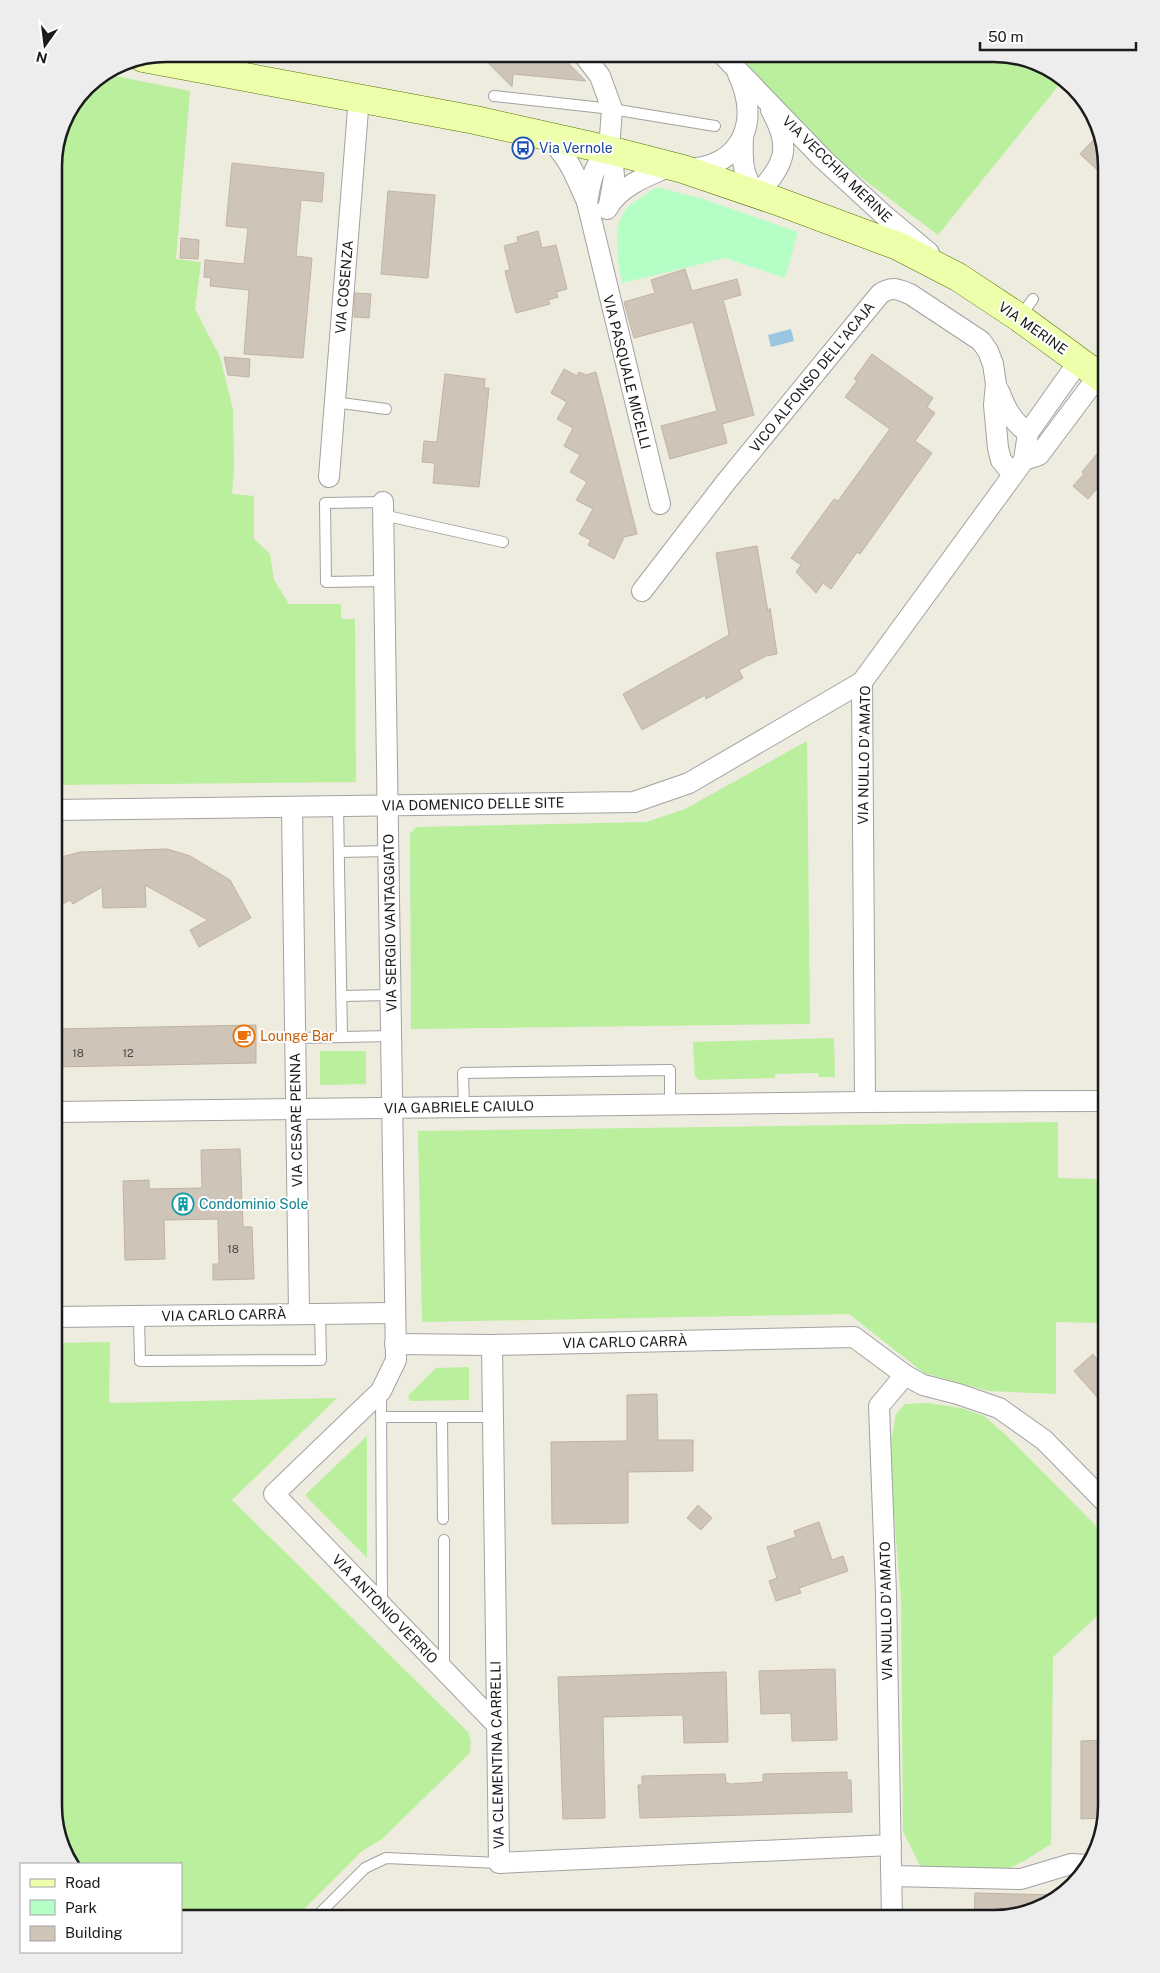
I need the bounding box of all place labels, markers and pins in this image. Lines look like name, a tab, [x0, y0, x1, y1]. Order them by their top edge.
bus stop icon: Via Vernole	[511, 136, 535, 160]
place label: Via Vernole	[539, 140, 613, 156]
cafe icon: Lounge Bar	[232, 1024, 256, 1048]
place label: Lounge Bar	[260, 1028, 334, 1044]
building icon: Condominio Sole	[171, 1192, 195, 1216]
place label: Condominio Sole	[199, 1196, 309, 1212]

